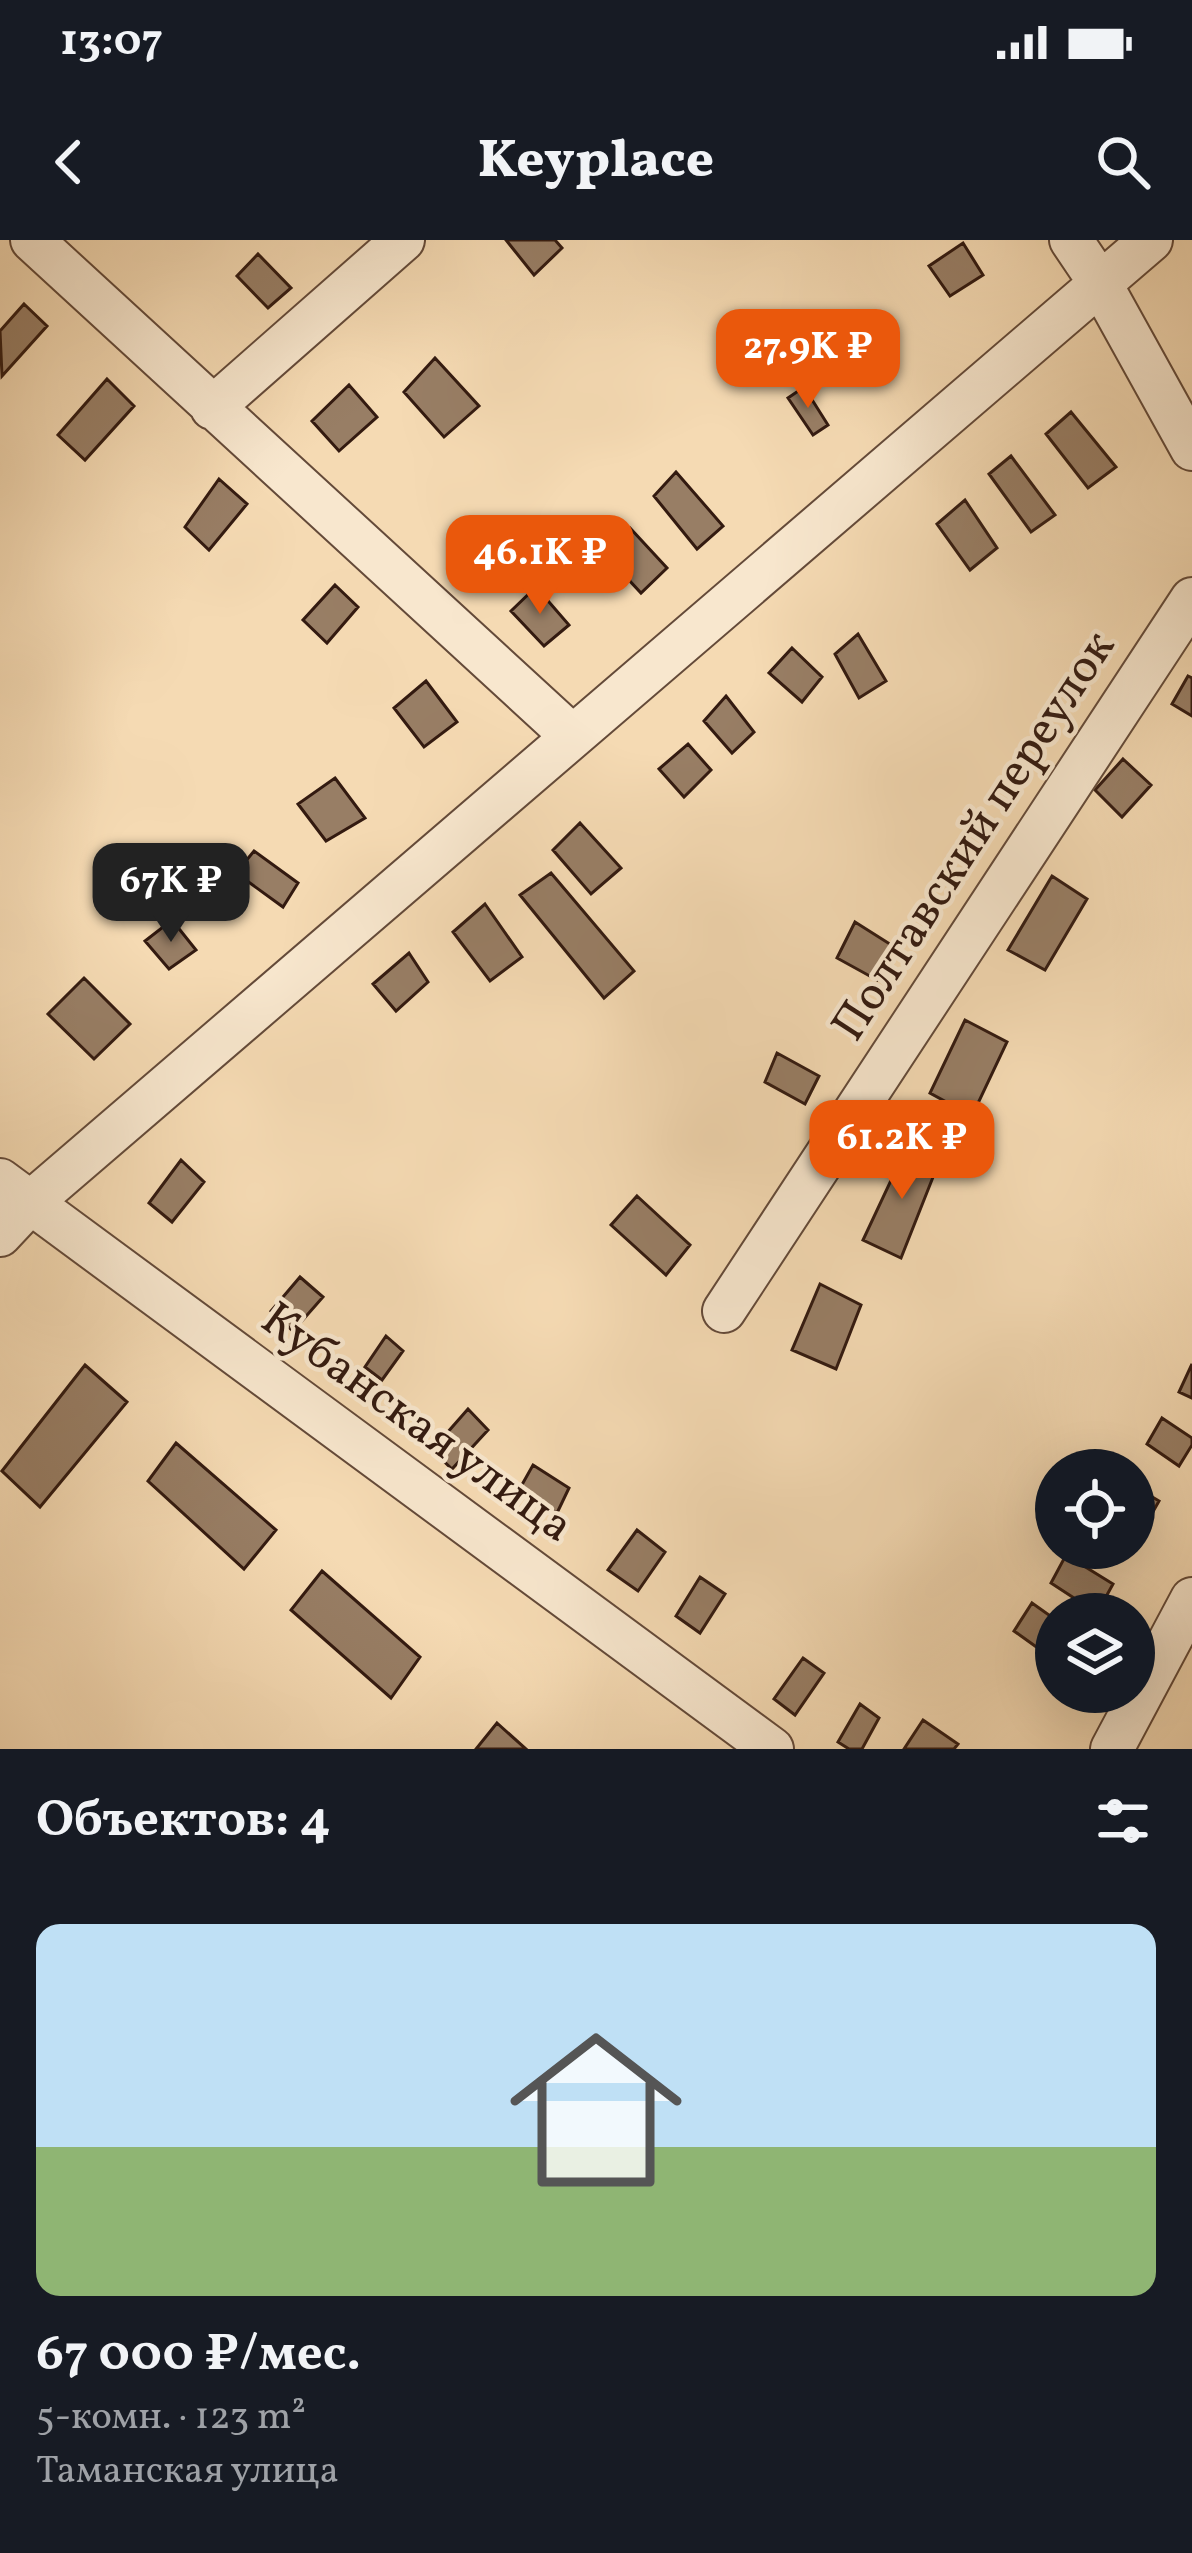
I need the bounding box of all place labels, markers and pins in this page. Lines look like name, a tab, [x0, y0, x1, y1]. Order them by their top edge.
pin: 27.9K ₽	[697, 309, 919, 411]
pin: 46.1K ₽	[429, 515, 651, 617]
pin: 67K ₽	[87, 843, 255, 945]
pin: 61.2K ₽	[791, 1100, 1013, 1202]

